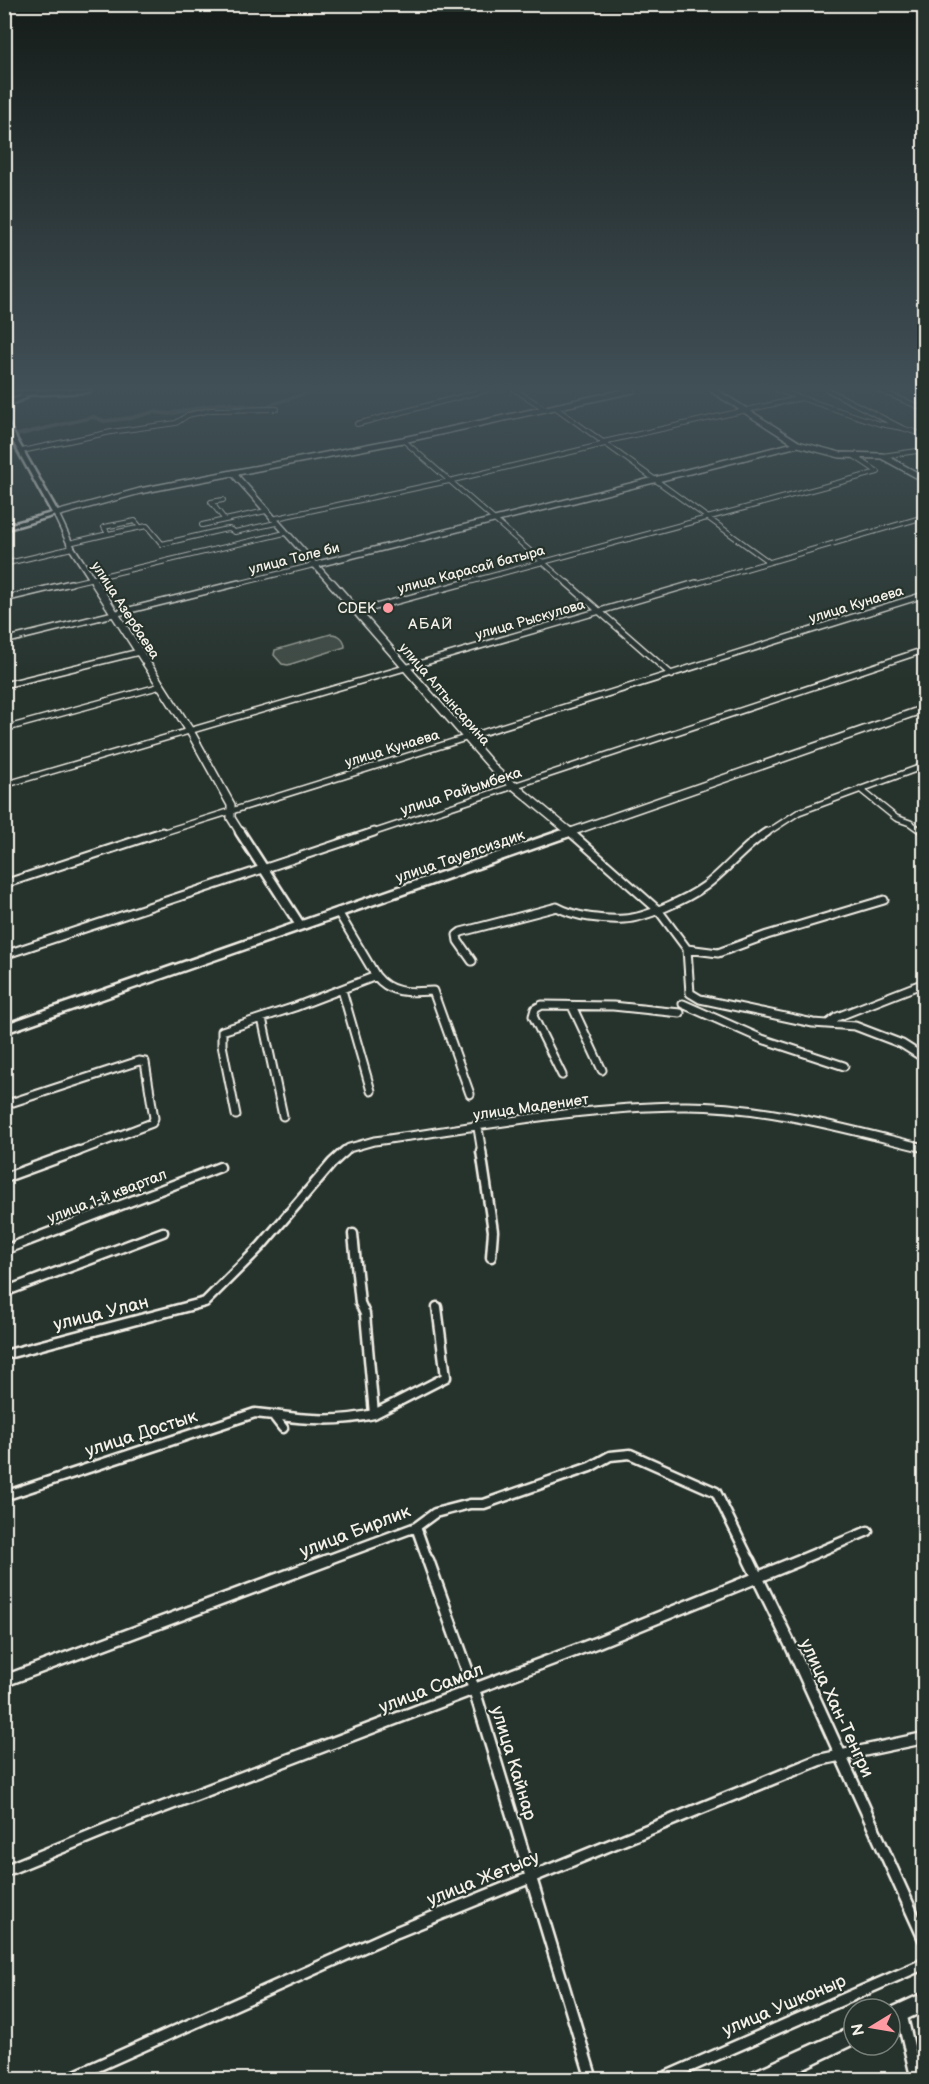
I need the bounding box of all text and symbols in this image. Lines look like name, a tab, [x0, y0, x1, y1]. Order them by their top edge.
street label: улица Толе би	[247, 539, 341, 578]
street label: улица Карасай батыра	[396, 541, 547, 597]
street label: улица Азербаева	[88, 558, 164, 663]
street label: улица Кунаева	[807, 582, 906, 627]
street label: улица Рыскулова	[473, 596, 588, 643]
place label: CDEK	[338, 600, 377, 617]
marker: CDEK	[381, 601, 395, 615]
district label: АБАЙ	[407, 615, 454, 634]
street label: улица Алтынсарина	[395, 640, 494, 750]
street label: улица Кунаева	[343, 726, 442, 771]
street label: улица Райымбека	[398, 763, 524, 820]
street label: улица Тауелсиздик	[393, 825, 527, 887]
street label: улица Мадениет	[472, 1090, 590, 1125]
street label: улица 1-й квартал	[45, 1165, 170, 1228]
street label: улица Улан	[51, 1292, 151, 1335]
street label: улица Достык	[82, 1405, 200, 1461]
street label: улица Бирлик	[297, 1501, 414, 1562]
street label: улица Хан-Тенгри	[795, 1635, 878, 1781]
street label: улица Самал	[376, 1659, 486, 1718]
street label: улица Кайнар	[486, 1704, 541, 1823]
street label: улица Жетысу	[424, 1846, 543, 1910]
street label: улица Ушконыр	[719, 1970, 849, 2041]
north arrow	[842, 1997, 902, 2057]
text: N	[848, 2022, 869, 2037]

